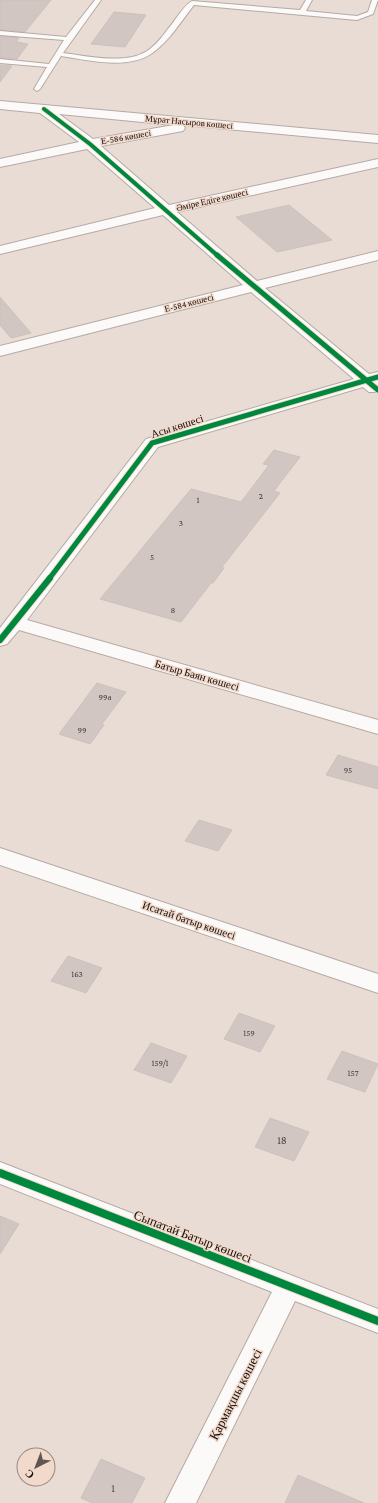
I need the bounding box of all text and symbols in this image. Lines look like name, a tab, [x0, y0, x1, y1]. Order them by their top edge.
street label: Мұрат Насыров көшесі	[145, 113, 234, 131]
street label: Е-586 көшесі	[100, 128, 152, 146]
street label: Әміре Едіге көшесі	[175, 187, 249, 213]
street label: Е-584 көшесі	[163, 292, 215, 314]
street label: Асы көшесі	[149, 412, 205, 440]
house number: 2	[259, 491, 263, 501]
house number: 1	[197, 495, 200, 505]
house number: 3	[179, 518, 183, 528]
house number: 5	[150, 552, 154, 562]
house number: 8	[171, 605, 176, 615]
street label: Батыр Баян көшесі	[153, 657, 241, 693]
house number: 99а	[98, 692, 112, 702]
house number: 99	[77, 725, 87, 735]
house number: 95	[344, 765, 352, 775]
street label: Исатай батыр көшесі	[141, 898, 237, 942]
house number: 163	[71, 969, 83, 979]
house number: 159	[243, 1028, 255, 1038]
house number: 159/1	[151, 1058, 169, 1068]
house number: 157	[347, 1068, 359, 1078]
house number: 18	[277, 1134, 287, 1146]
street label: Сыпатай Батыр көшесі	[132, 1207, 254, 1266]
street label: Қармақшы көшесі	[206, 1346, 265, 1442]
north arrow	[16, 1447, 56, 1487]
text: С	[22, 1467, 36, 1482]
house number: 1	[111, 1482, 115, 1494]

